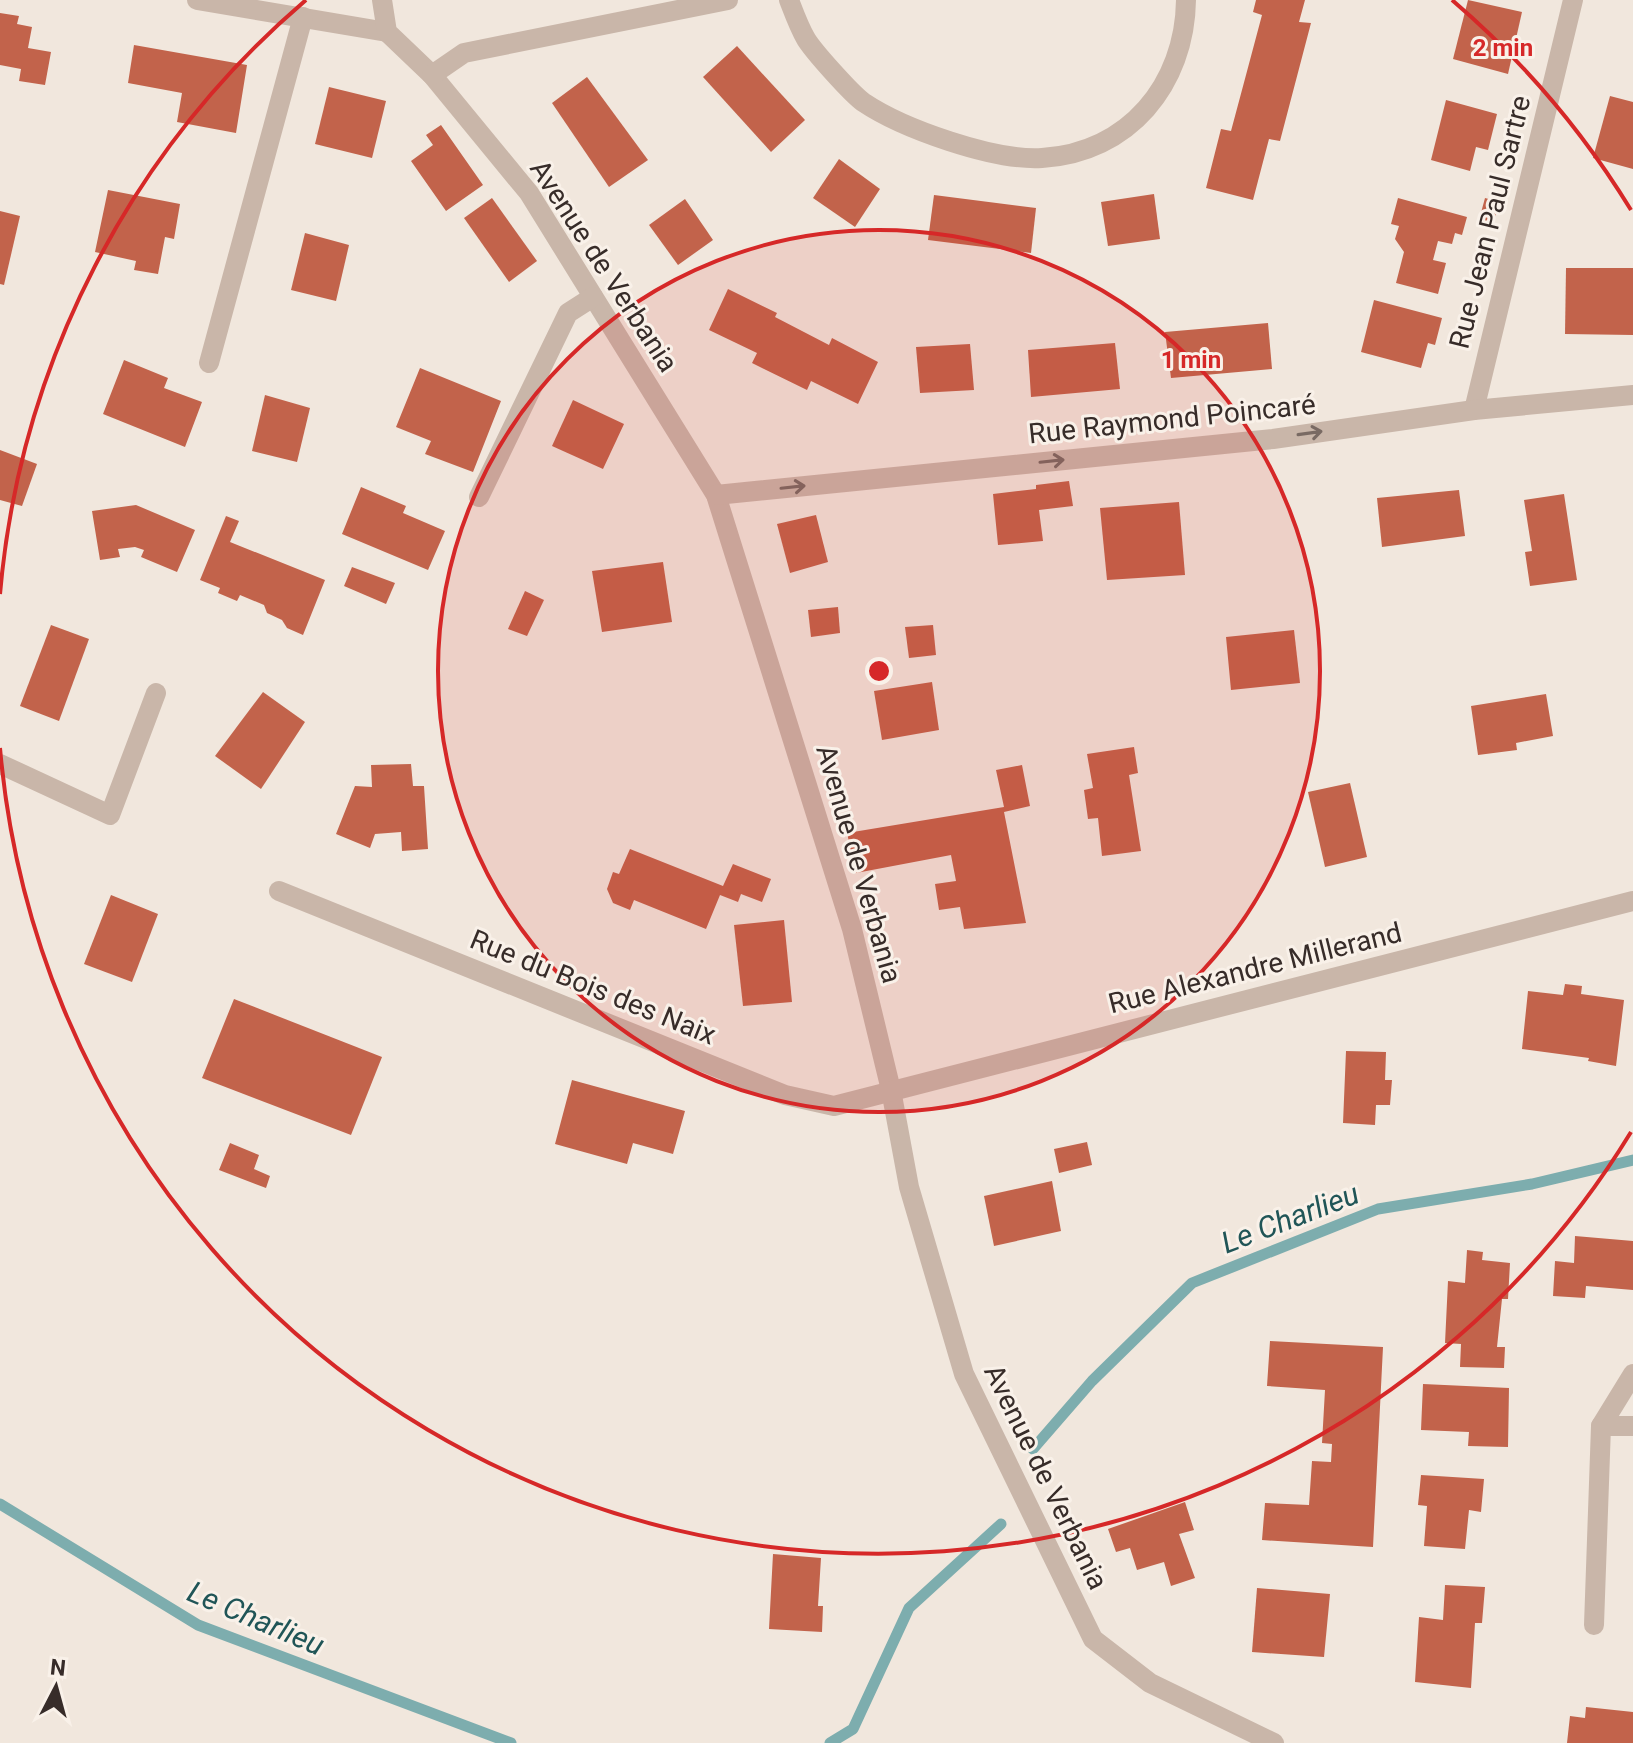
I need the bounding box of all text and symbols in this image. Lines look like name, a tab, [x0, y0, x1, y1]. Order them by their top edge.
text: 2 min	[1473, 34, 1533, 62]
street label: Rue Jean Paul Sartre	[1443, 92, 1537, 352]
street label: Avenue de Verbania	[523, 154, 685, 378]
text: 1 min	[1161, 346, 1221, 374]
street label: Rue Raymond Poincaré	[1027, 388, 1317, 450]
one-way arrow	[1297, 425, 1323, 440]
one-way arrow	[1038, 453, 1065, 468]
one-way arrow	[779, 479, 806, 494]
centre of rings	[865, 657, 893, 685]
street label: Avenue de Verbania	[809, 741, 909, 987]
street label: Rue Alexandre Millerand	[1105, 916, 1405, 1020]
street label: Rue du Bois des Naix	[465, 923, 721, 1051]
water label: Le Charlieu	[1216, 1176, 1364, 1260]
street label: Avenue de Verbania	[977, 1359, 1115, 1595]
water label: Le Charlieu	[183, 1574, 329, 1662]
north arrow	[16, 1647, 96, 1727]
text: N	[49, 1654, 67, 1681]

